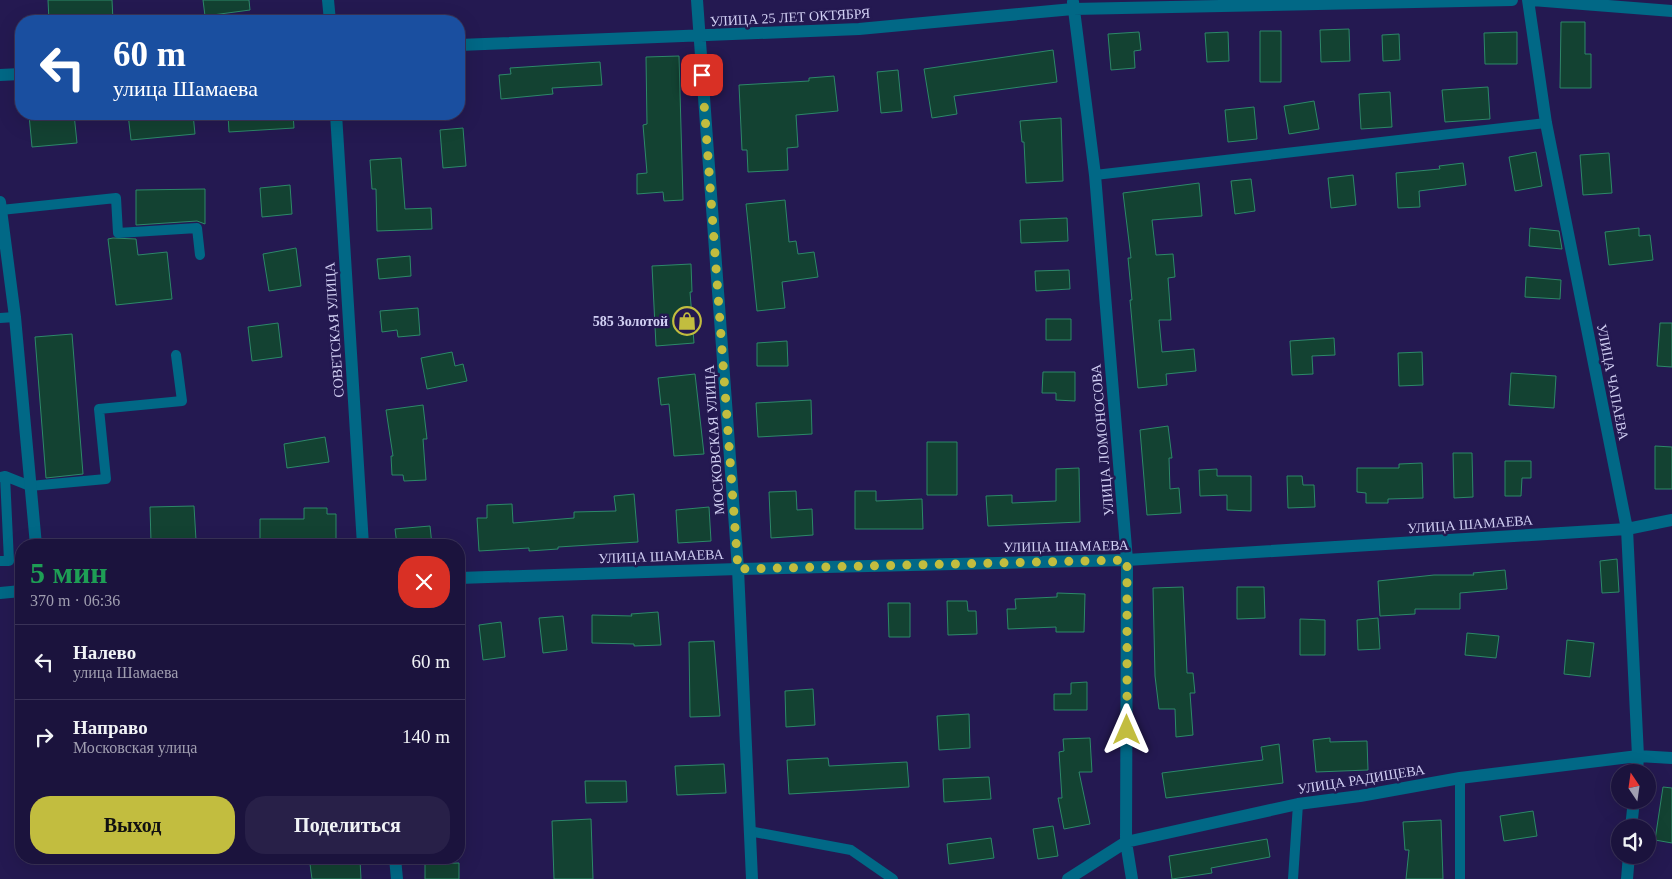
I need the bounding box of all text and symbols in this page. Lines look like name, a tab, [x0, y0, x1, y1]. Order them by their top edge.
street label: УЛИЦА 25 ЛЕТ ОКТЯБРЯ	[710, 6, 870, 29]
icon: left	[30, 35, 95, 100]
text: 60 m	[113, 35, 186, 74]
pin	[681, 54, 723, 96]
icon: arrive	[688, 61, 716, 89]
text: улица Шамаева	[113, 76, 258, 101]
street label: СОВЕТСКАЯ УЛИЦА	[322, 261, 347, 398]
shop icon: 585 Золотой	[672, 306, 702, 336]
place label: 585 Золотой	[593, 314, 668, 329]
street label: УЛИЦА ЧАПАЕВА	[1594, 323, 1631, 442]
street label: УЛИЦА ЛОМОНОСОВА	[1088, 363, 1117, 516]
street label: МОСКОВСКАЯ УЛИЦА	[702, 364, 727, 515]
street label: УЛИЦА ШАМАЕВА	[1407, 513, 1534, 536]
street label: УЛИЦА ШАМАЕВА	[1003, 538, 1130, 555]
street label: УЛИЦА ШАМАЕВА	[598, 547, 725, 566]
text: 5 мин	[30, 556, 108, 589]
button: close	[398, 556, 450, 608]
text: 370 m · 06:36	[30, 592, 120, 609]
text: Налево	[73, 642, 136, 663]
icon: left	[30, 648, 58, 676]
text: 60 m	[411, 651, 450, 672]
text: улица Шамаева	[73, 664, 178, 681]
position arrow	[1100, 703, 1152, 755]
text: Направо	[73, 717, 148, 738]
icon: right	[30, 723, 58, 751]
text: 140 m	[402, 726, 450, 747]
text: Московская улица	[73, 739, 197, 756]
street label: УЛИЦА РАДИЩЕВА	[1296, 762, 1427, 797]
north arrow	[1611, 764, 1656, 809]
map controls	[1611, 764, 1656, 864]
button: Выход	[30, 796, 235, 854]
button: Поделиться	[245, 796, 450, 854]
button: sound	[1611, 819, 1656, 864]

